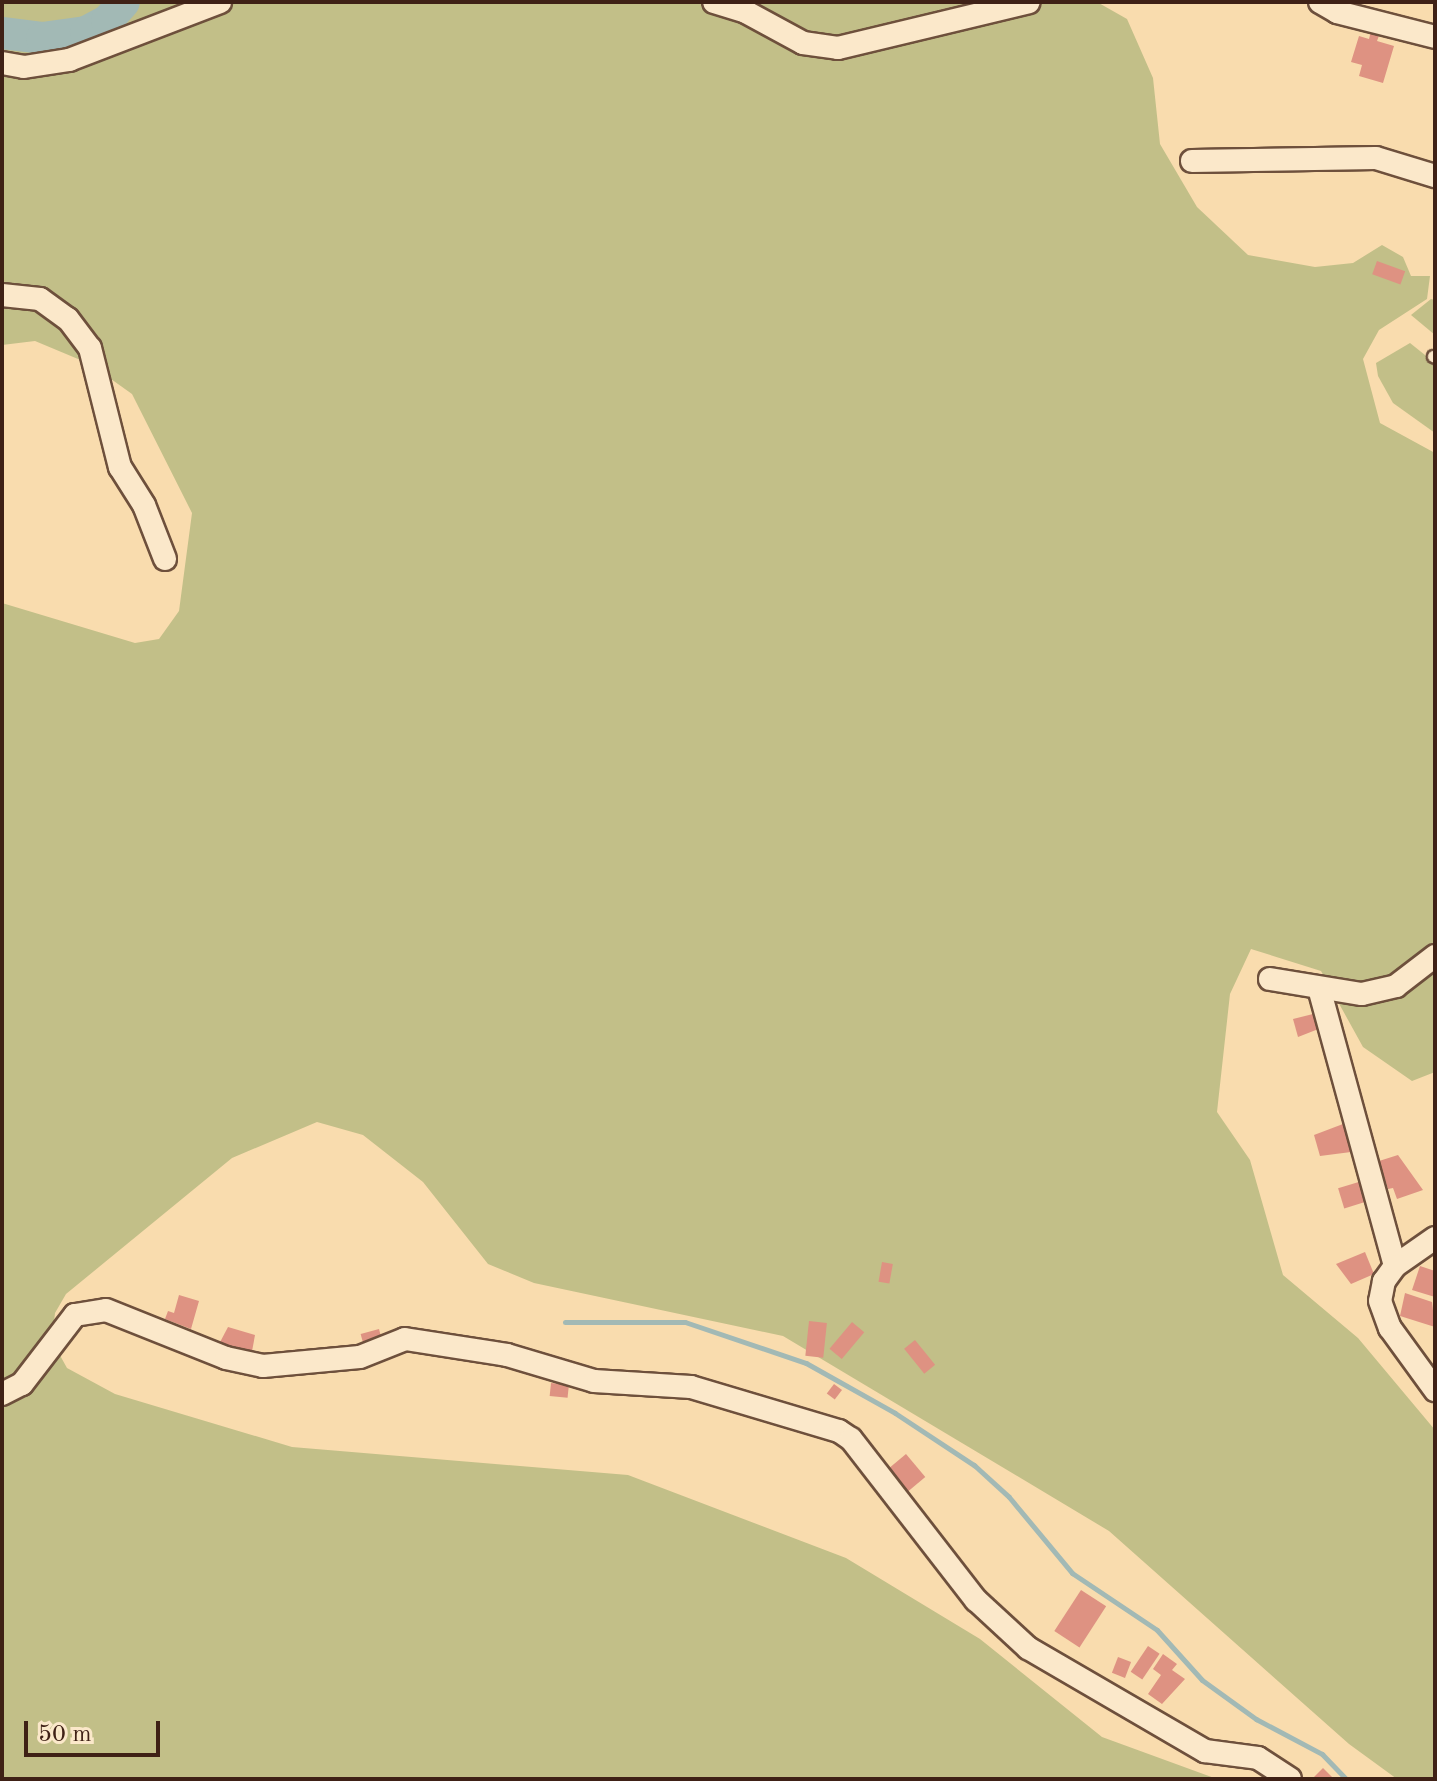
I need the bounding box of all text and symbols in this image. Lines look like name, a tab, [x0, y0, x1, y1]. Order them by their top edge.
scale bar	[28, 1705, 164, 1755]
text: 50 m	[38, 1723, 92, 1747]

